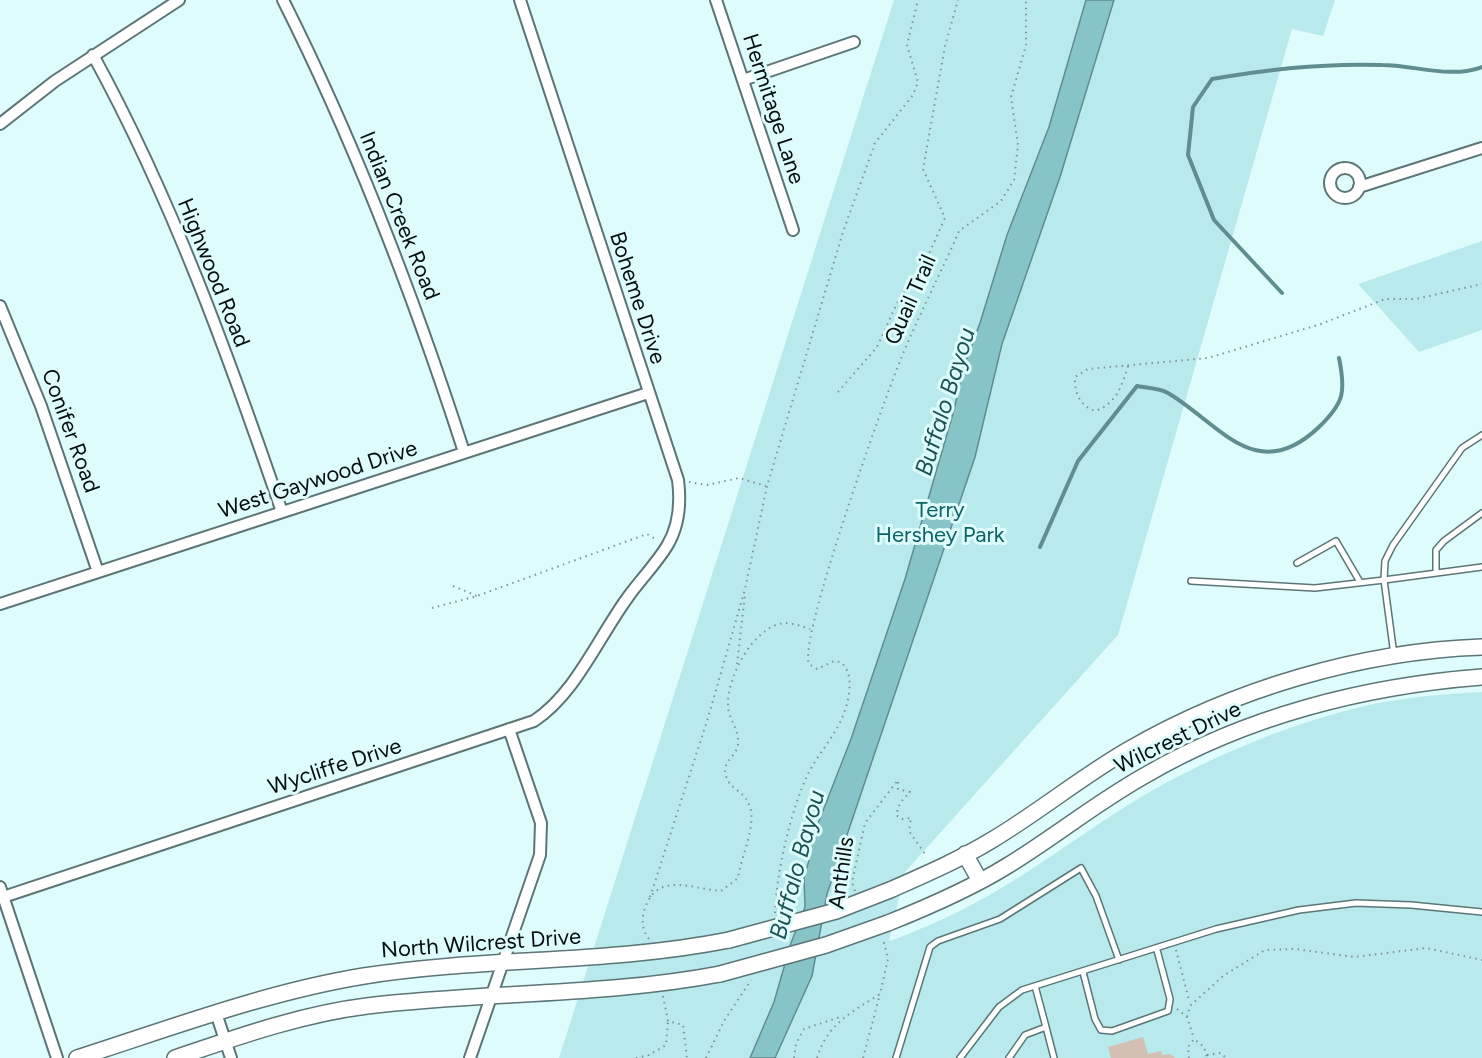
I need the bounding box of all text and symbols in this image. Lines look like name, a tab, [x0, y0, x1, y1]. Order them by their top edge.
street label: Hermitage Lane	[736, 30, 810, 188]
street label: Indian Creek Road	[353, 128, 445, 304]
street label: Highwood Road	[171, 195, 255, 351]
street label: Boheme Drive	[603, 229, 671, 367]
street label: Quail Trail	[879, 251, 943, 349]
water label: Buffalo Bayou	[910, 324, 982, 480]
street label: Conifer Road	[35, 366, 105, 496]
street label: West Gaywood Drive	[215, 435, 421, 525]
park label: Terry Hershey Park	[875, 498, 1005, 550]
street label: Wilcrest Drive	[1111, 696, 1245, 780]
street label: Wycliffe Drive	[265, 733, 405, 801]
water label: Buffalo Bayou	[764, 787, 832, 943]
street label: Anthills	[824, 835, 860, 911]
street label: North Wilcrest Drive	[380, 924, 582, 964]

